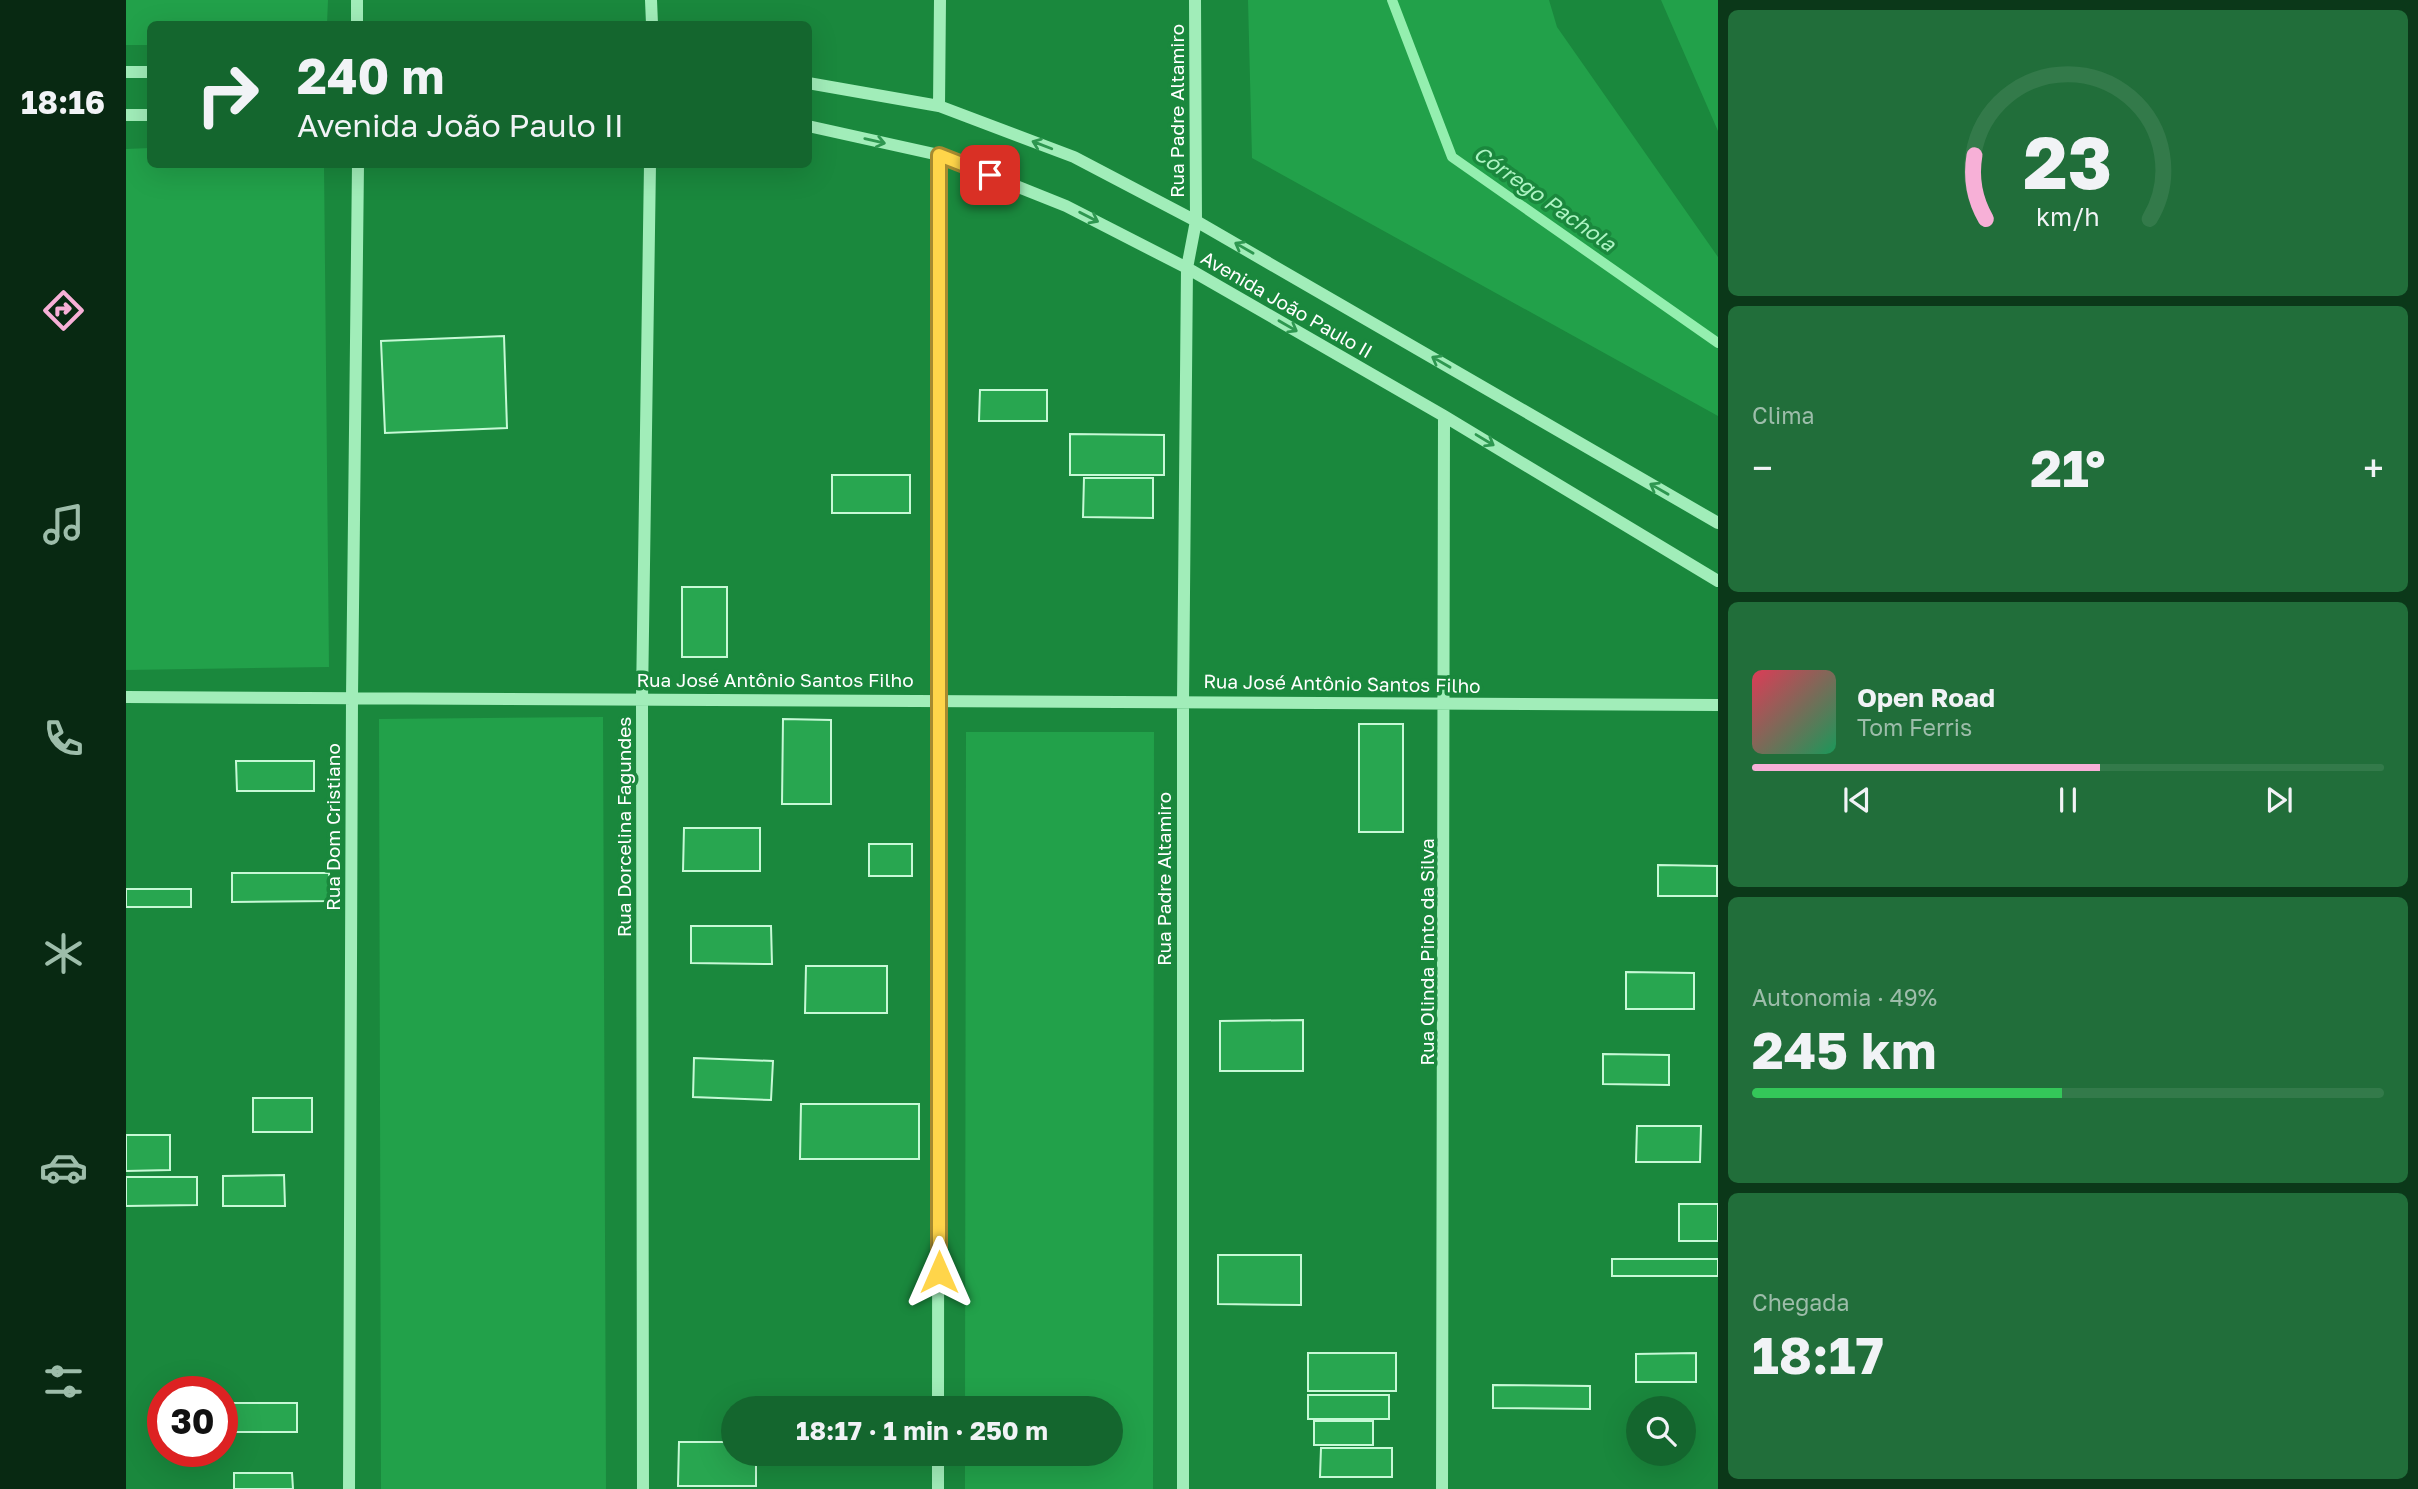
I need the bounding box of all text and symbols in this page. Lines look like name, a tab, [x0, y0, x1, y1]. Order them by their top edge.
street label: Rua Padre Altamiro	[1165, 24, 1188, 198]
text: 240 m	[297, 46, 445, 105]
icon: right	[182, 49, 273, 140]
text: 18:16	[21, 83, 105, 121]
text: Avenida João Paulo II	[297, 106, 624, 144]
text: 23	[2024, 118, 2112, 205]
one-way arrow	[863, 134, 886, 148]
one-way arrow	[1031, 138, 1053, 150]
water label: Córrego Pachola	[1469, 139, 1622, 257]
pin	[960, 145, 1020, 205]
icon: arrive	[971, 156, 1009, 194]
text: km/h	[2036, 201, 2100, 232]
one-way arrow	[1078, 210, 1098, 224]
one-way arrow	[1234, 241, 1254, 255]
street label: Avenida João Paulo II	[1197, 246, 1377, 362]
icon: directions	[39, 286, 88, 335]
one-way arrow	[1277, 320, 1298, 333]
one-way arrow	[1431, 355, 1451, 369]
text: Clima	[1752, 401, 1815, 429]
one-way arrow	[1474, 434, 1494, 448]
text: 21°	[2030, 436, 2106, 498]
text: −	[1752, 445, 1773, 490]
text: +	[2363, 445, 2384, 490]
one-way arrow	[1649, 482, 1670, 495]
icon: music	[39, 500, 88, 549]
street label: Rua José Antônio Santos Filho	[636, 668, 914, 691]
street label: Rua José Antônio Santos Filho	[1203, 669, 1481, 697]
text: Open Road	[1857, 682, 1995, 713]
text: Tom Ferris	[1857, 713, 1972, 741]
icon: phone	[39, 714, 88, 763]
street label: Rua Dorcelina Fagundes	[612, 717, 635, 937]
street label: Rua Dom Cristiano	[321, 743, 344, 911]
icon: previous	[1838, 781, 1876, 819]
icon: pause	[2049, 781, 2087, 819]
icon: next	[2260, 781, 2298, 819]
street label: Rua Padre Altamiro	[1152, 792, 1175, 966]
street label: Rua Olinda Pinto da Silva	[1415, 838, 1438, 1066]
icon: climate	[39, 929, 88, 978]
text: Autonomia · 49%	[1752, 983, 1937, 1011]
text: 245 km	[1752, 1018, 1937, 1080]
icon: car	[39, 1143, 88, 1192]
position arrow	[902, 1235, 976, 1309]
text: Chegada	[1752, 1288, 1849, 1316]
text: 18:17	[1752, 1323, 1884, 1385]
icon: filters	[39, 1357, 88, 1406]
speed limit sign: 30	[147, 1376, 238, 1467]
map controls	[1626, 1396, 1696, 1466]
button: search	[1626, 1396, 1696, 1466]
text: 18:17 · 1 min · 250 m	[796, 1415, 1048, 1446]

